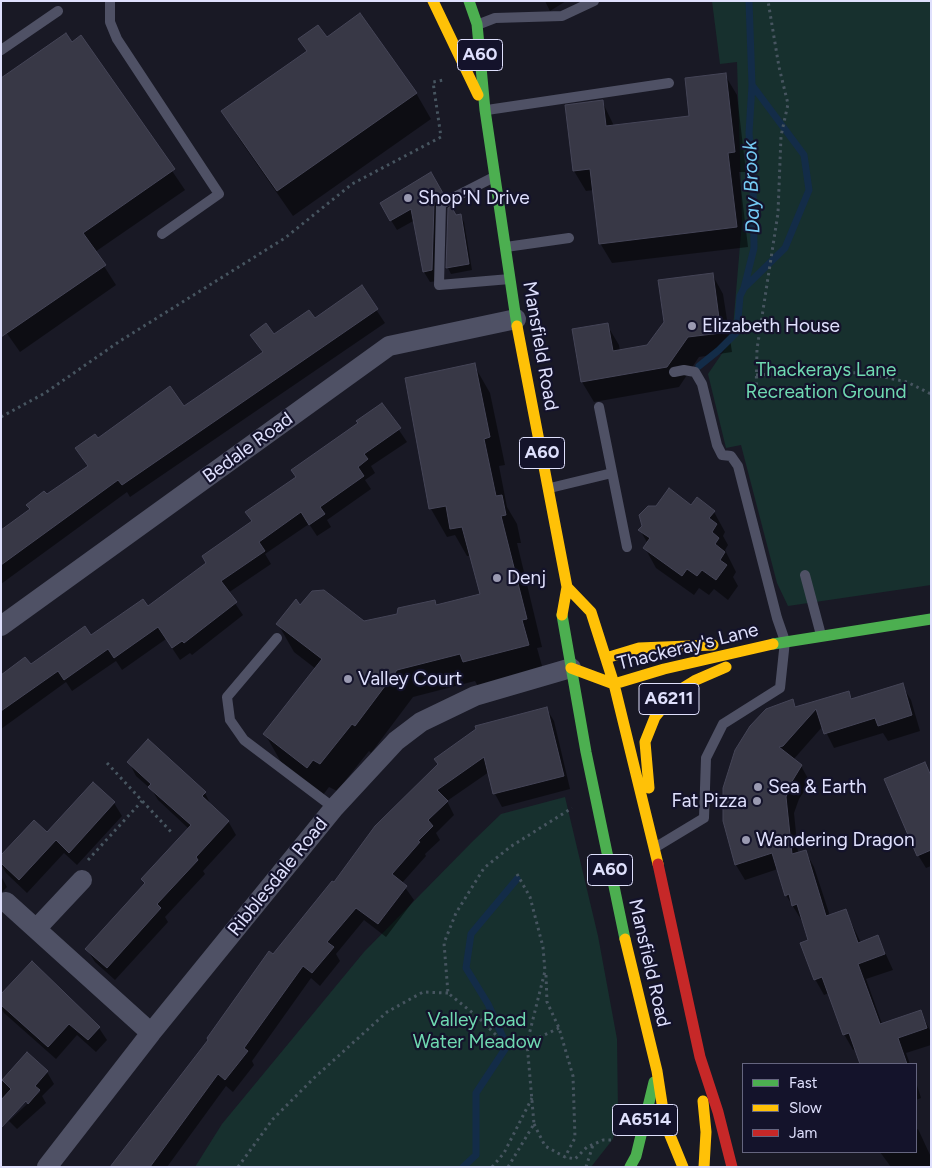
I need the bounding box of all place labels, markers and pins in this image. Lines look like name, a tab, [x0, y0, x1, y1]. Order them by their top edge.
place label: Shop'N Drive	[418, 187, 530, 209]
marker: Shop'N Drive	[402, 192, 414, 204]
place label: Elizabeth House	[702, 315, 840, 337]
marker: Elizabeth House	[686, 320, 698, 332]
place label: Denj	[507, 567, 546, 589]
marker: Denj	[491, 572, 503, 584]
place label: Valley Court	[358, 668, 462, 690]
marker: Valley Court	[342, 673, 354, 685]
place label: Sea & Earth	[768, 776, 866, 798]
marker: Sea & Earth	[752, 781, 764, 793]
place label: Fat Pizza	[671, 790, 747, 812]
marker: Fat Pizza	[751, 795, 763, 807]
place label: Wandering Dragon	[756, 829, 915, 851]
marker: Wandering Dragon	[740, 834, 752, 846]

